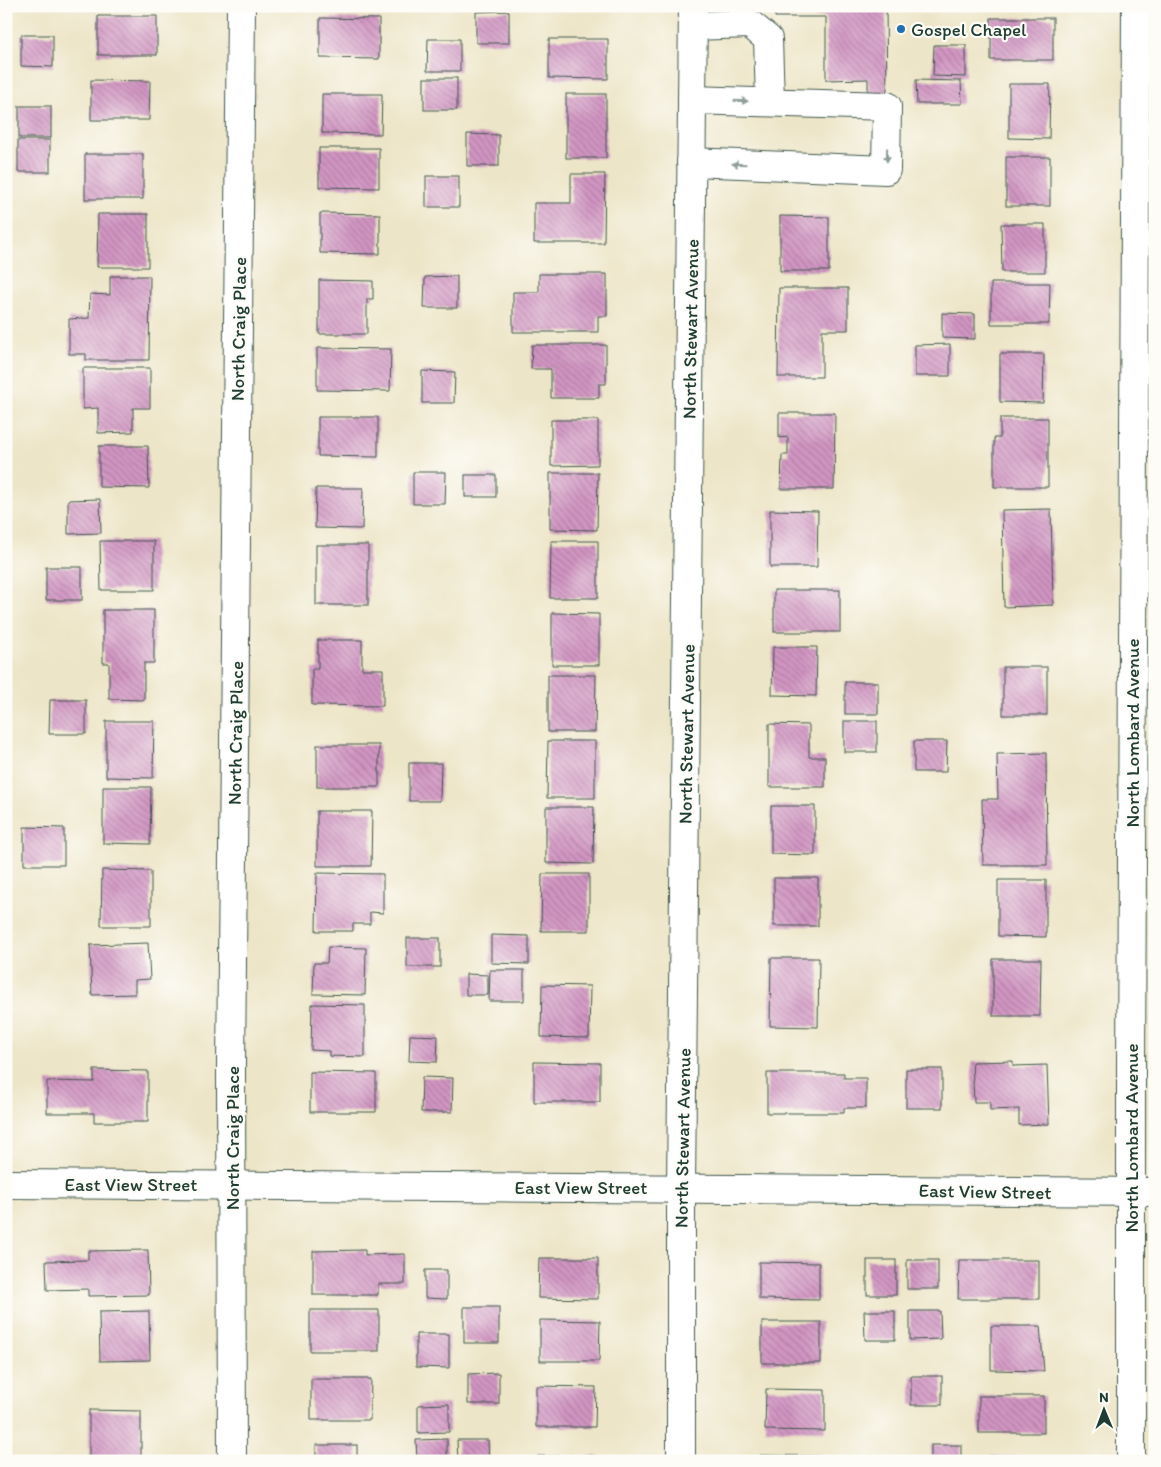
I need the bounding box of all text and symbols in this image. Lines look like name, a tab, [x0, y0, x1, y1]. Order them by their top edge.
place label: Gospel Chapel	[911, 18, 1027, 41]
marker: Gospel Chapel	[895, 23, 907, 35]
one-way arrow	[733, 97, 749, 105]
one-way arrow	[882, 147, 890, 163]
one-way arrow	[731, 160, 747, 168]
street label: North Stewart Avenue	[677, 239, 704, 419]
street label: North Craig Place	[226, 257, 251, 401]
street label: North Lombard Avenue	[1121, 638, 1144, 828]
street label: North Stewart Avenue	[673, 644, 700, 824]
street label: North Craig Place	[223, 661, 248, 805]
street label: North Lombard Avenue	[1120, 1043, 1143, 1233]
street label: North Stewart Avenue	[669, 1048, 696, 1228]
street label: North Craig Place	[221, 1066, 244, 1210]
street label: East View Street	[65, 1173, 197, 1196]
street label: East View Street	[515, 1176, 647, 1199]
street label: East View Street	[918, 1179, 1052, 1204]
north arrow	[1078, 1384, 1128, 1434]
text: N	[1099, 1389, 1109, 1406]

